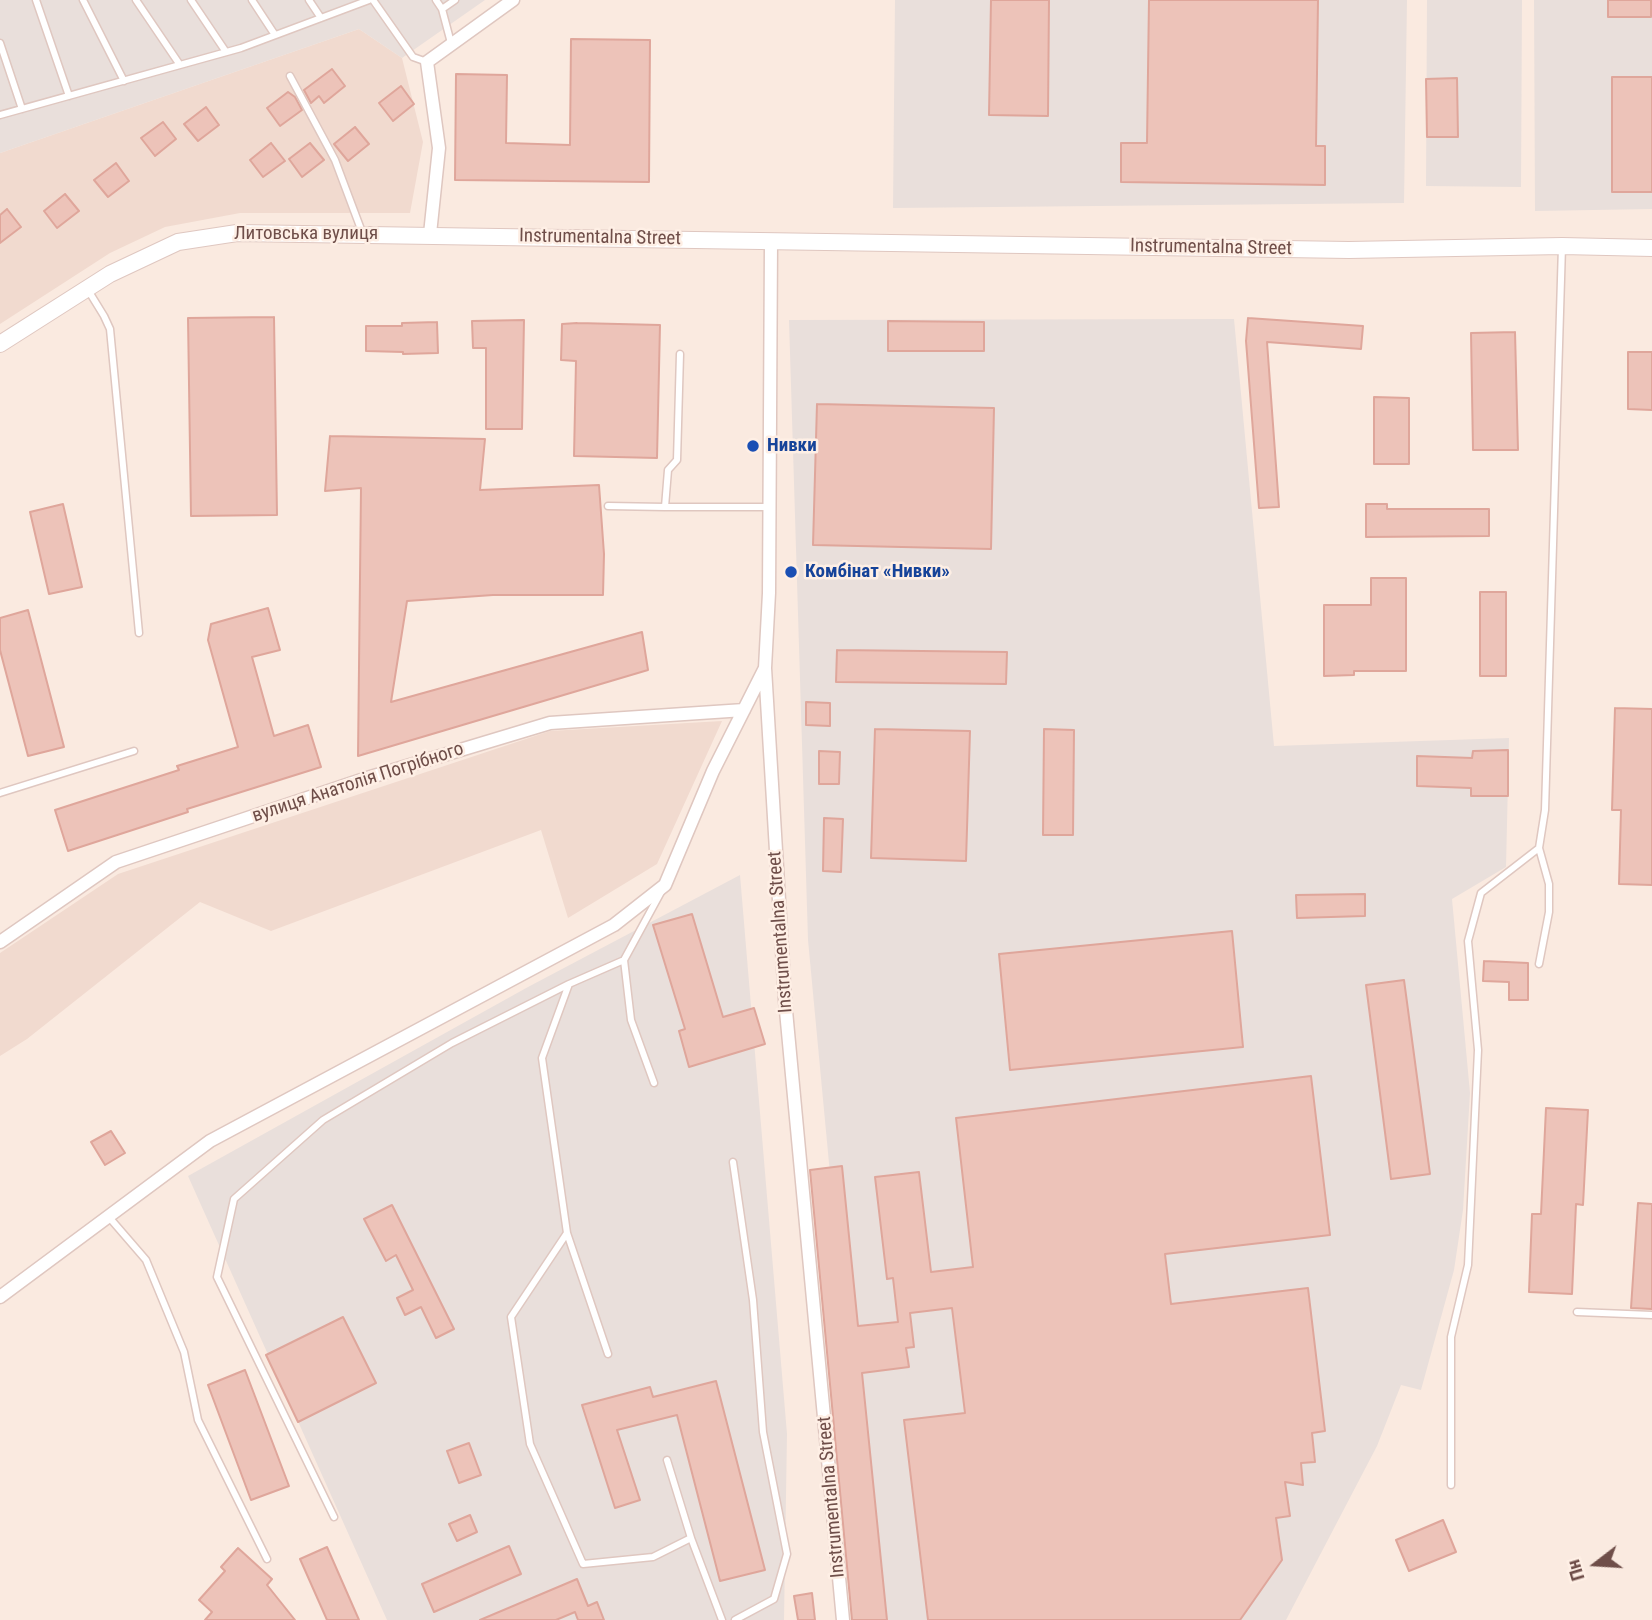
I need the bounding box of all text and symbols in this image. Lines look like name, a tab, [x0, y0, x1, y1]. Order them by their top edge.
street label: Литовська вулиця	[234, 223, 378, 245]
street label: Instrumentalna Street	[519, 225, 681, 251]
street label: Instrumentalna Street	[1130, 235, 1292, 261]
place label: Нивки	[767, 435, 817, 457]
marker: Нивки	[745, 438, 761, 454]
place label: Комбінат «Нивки»	[805, 561, 950, 583]
marker: Комбінат «Нивки»	[783, 564, 799, 580]
street label: вулиця Анатолія Погрібного	[249, 738, 467, 828]
street label: Instrumentalna Street	[764, 850, 798, 1014]
street label: Instrumentalna Street	[814, 1415, 850, 1579]
north arrow	[1561, 1529, 1631, 1599]
text: Пн	[1561, 1557, 1590, 1584]

